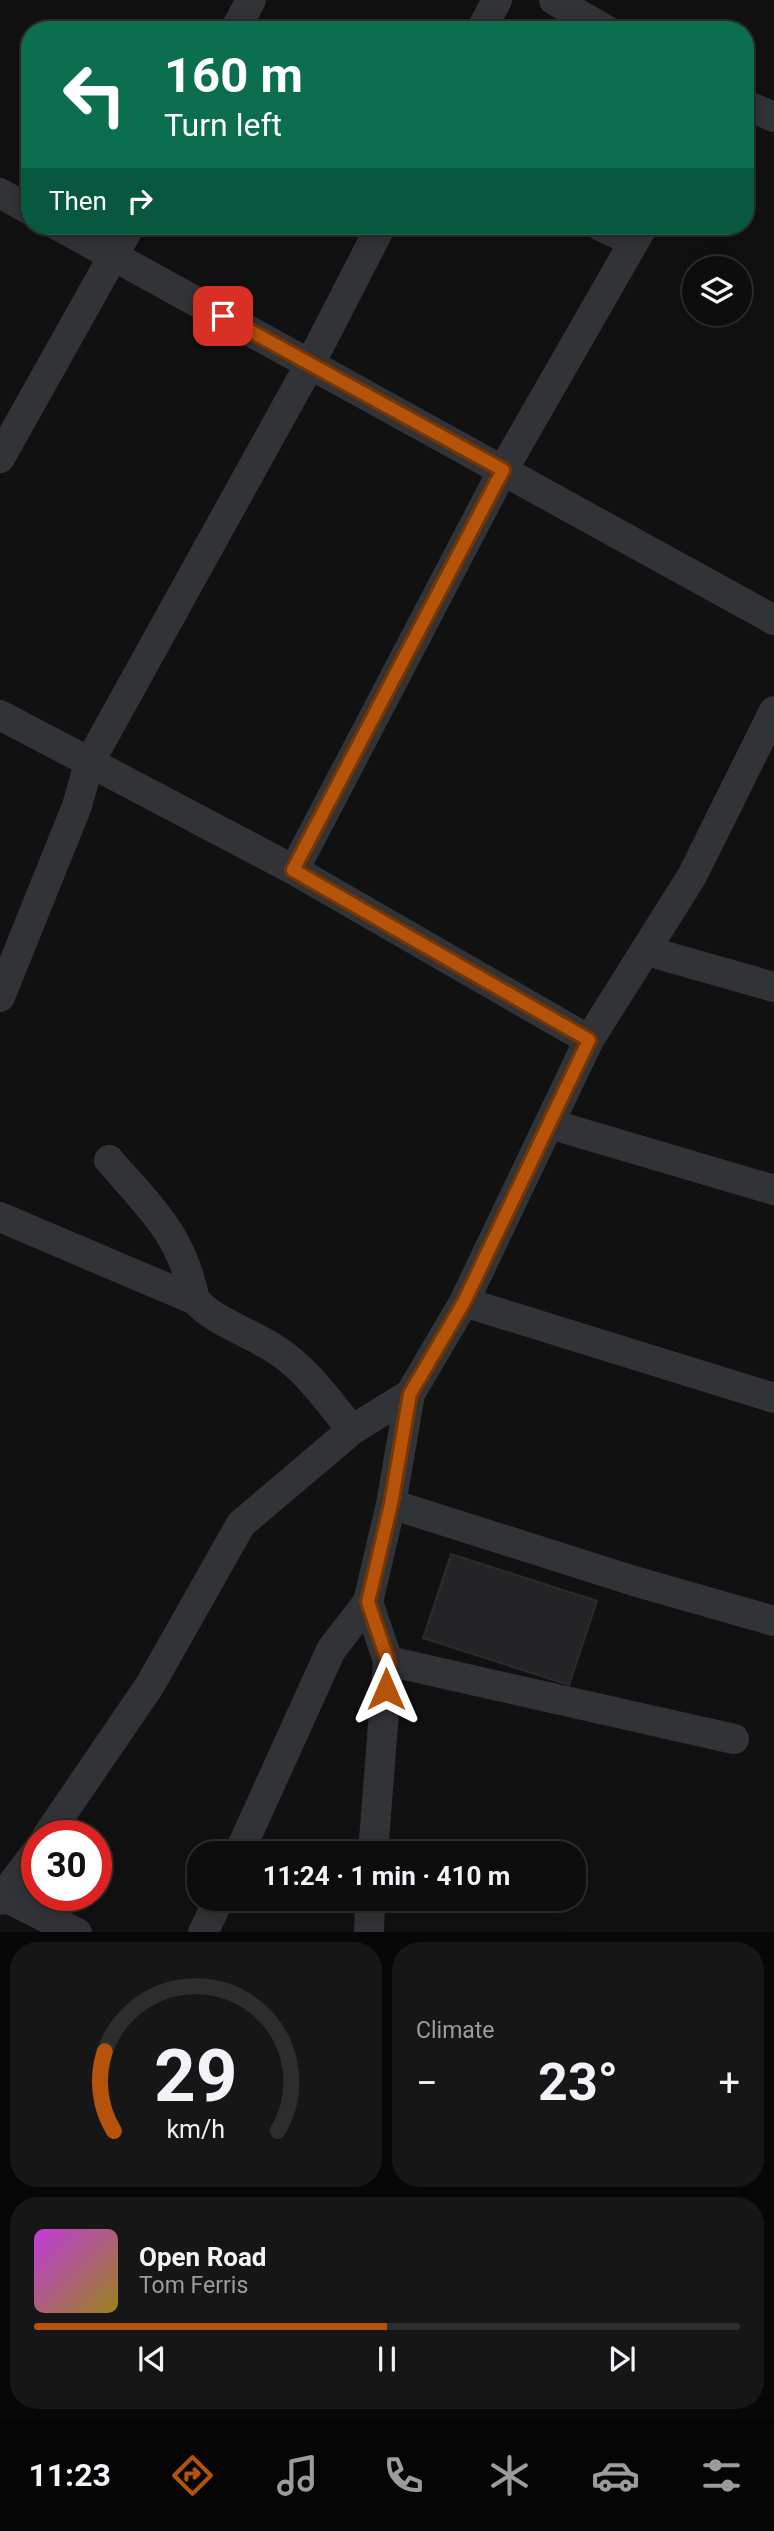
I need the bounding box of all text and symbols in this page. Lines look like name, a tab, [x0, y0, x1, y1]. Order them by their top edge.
text: 160 m	[164, 47, 303, 104]
icon: left	[49, 49, 140, 140]
text: Turn left	[164, 106, 282, 144]
icon: right	[121, 182, 159, 220]
text: Then	[49, 186, 107, 216]
map controls	[682, 256, 752, 326]
button: layers	[682, 256, 752, 326]
pin	[193, 286, 253, 346]
icon: arrive	[204, 297, 242, 335]
position arrow	[349, 1652, 423, 1726]
speed limit sign: 30	[21, 1820, 112, 1911]
text: 11:24 · 1 min · 410 m	[263, 1861, 510, 1891]
text: Climate	[416, 2017, 495, 2044]
text: 29	[154, 2033, 238, 2119]
text: 23°	[538, 2052, 618, 2113]
text: −	[416, 2061, 438, 2105]
text: +	[718, 2061, 740, 2105]
text: km/h	[167, 2114, 225, 2143]
text: Open Road	[139, 2242, 267, 2272]
text: Tom Ferris	[139, 2272, 248, 2299]
icon: previous	[133, 2340, 171, 2378]
icon: pause	[368, 2340, 406, 2378]
icon: next	[603, 2340, 641, 2378]
icon: directions	[168, 2451, 217, 2500]
icon: music	[273, 2451, 322, 2500]
icon: phone	[379, 2451, 428, 2500]
icon: climate	[485, 2451, 534, 2500]
icon: car	[591, 2451, 640, 2500]
icon: filters	[697, 2451, 746, 2500]
text: 11:23	[28, 2456, 111, 2494]

